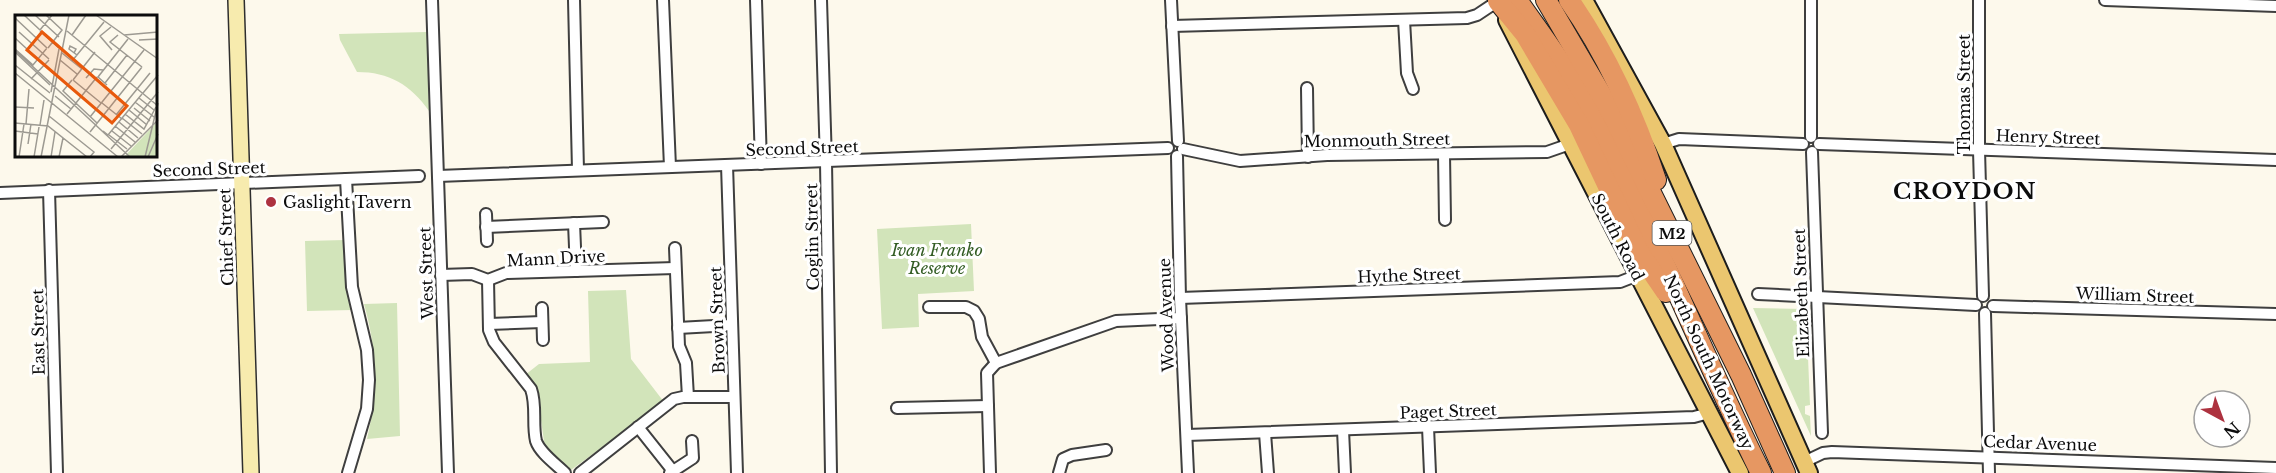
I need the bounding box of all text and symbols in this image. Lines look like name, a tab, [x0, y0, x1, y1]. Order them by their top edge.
inset map	[15, 15, 158, 158]
street label: Thomas Street	[1954, 34, 1974, 154]
street label: Henry Street	[1995, 125, 2101, 149]
street label: Monmouth Street	[1304, 129, 1450, 151]
street label: Second Street	[745, 136, 859, 160]
street label: Second Street	[152, 157, 266, 181]
district label: CROYDON	[1893, 178, 2037, 205]
street label: Coglin Street	[801, 183, 823, 291]
street label: Chief Street	[214, 188, 238, 286]
street label: South Road	[1587, 190, 1649, 284]
place label: Gaslight Tavern	[283, 192, 411, 212]
marker: Gaslight Tavern	[264, 195, 278, 209]
road number: M2	[1652, 221, 1692, 245]
street label: West Street	[414, 226, 438, 321]
street label: Elizabeth Street	[1789, 228, 1813, 358]
park label: Ivan Franko Reserve	[890, 240, 983, 278]
street label: Mann Drive	[506, 245, 606, 271]
street label: Wood Avenue	[1154, 258, 1178, 373]
street label: Hythe Street	[1357, 263, 1461, 287]
street label: Brown Street	[705, 266, 729, 374]
street label: North South Motorway	[1660, 271, 1759, 453]
street label: William Street	[2074, 283, 2195, 307]
street label: East Street	[27, 289, 49, 375]
north arrow	[2192, 389, 2252, 449]
street label: Paget Street	[1399, 399, 1497, 423]
text: N	[2220, 418, 2244, 443]
street label: Cedar Avenue	[1983, 431, 2097, 455]

